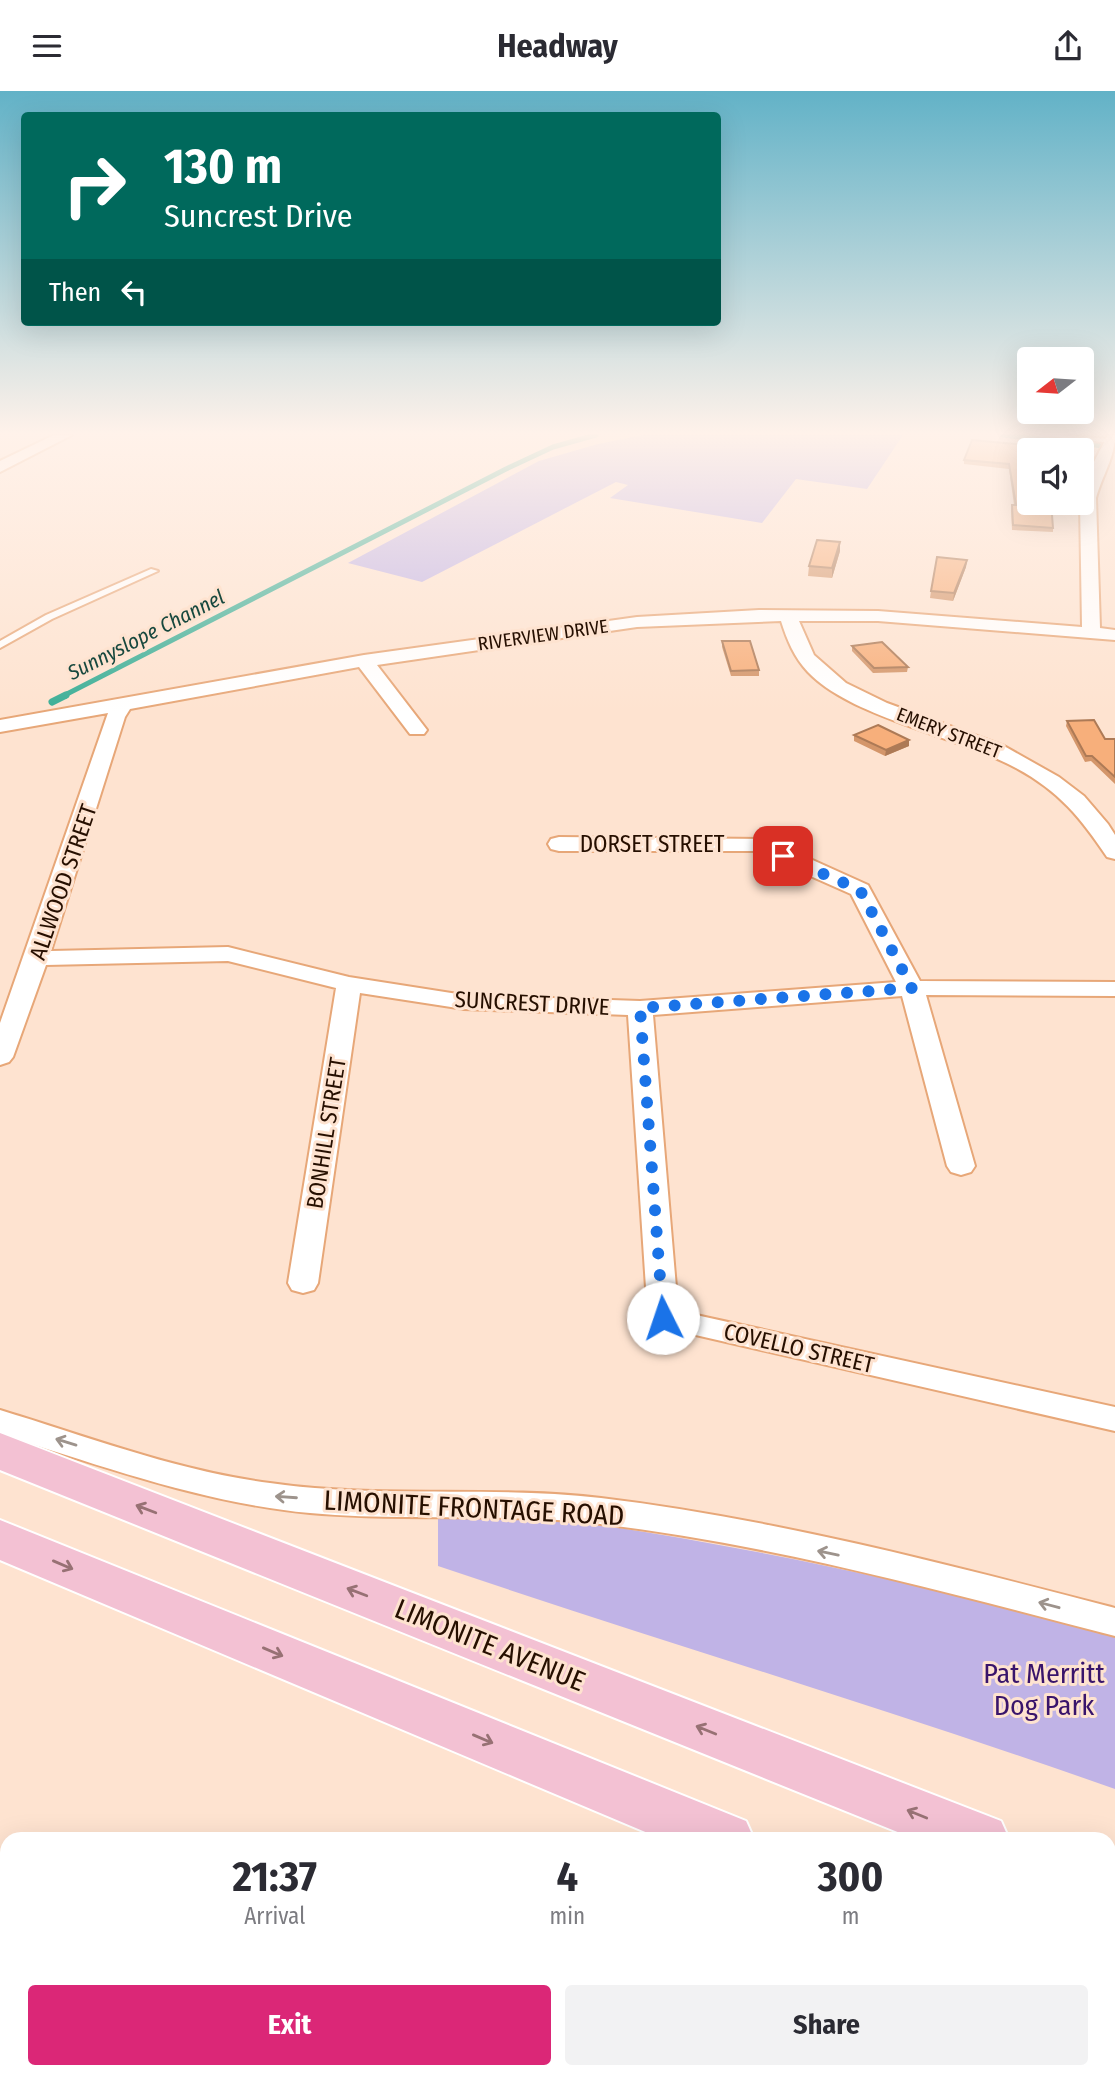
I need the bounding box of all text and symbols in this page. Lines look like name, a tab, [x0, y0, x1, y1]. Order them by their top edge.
icon: menu	[28, 27, 66, 65]
text: Headway	[497, 27, 618, 65]
icon: share	[1049, 27, 1087, 65]
text: 130 m	[164, 137, 282, 196]
icon: right	[49, 140, 140, 231]
text: Suncrest Drive	[164, 197, 353, 235]
icon: left	[115, 273, 153, 311]
text: Then	[49, 277, 101, 308]
north arrow	[1017, 347, 1094, 423]
map controls	[1017, 347, 1094, 515]
button: sound	[1017, 438, 1094, 515]
water label: Sunnyslope Channel	[62, 584, 229, 686]
street label: RIVERVIEW DRIVE	[476, 614, 610, 656]
street label: EMERY STREET	[894, 703, 1005, 763]
street label: ALLWOOD STREET	[23, 800, 103, 963]
pin	[753, 826, 813, 886]
street label: DORSET STREET	[580, 830, 725, 858]
icon: arrive	[764, 837, 802, 875]
street label: SUNCREST DRIVE	[454, 985, 610, 1021]
street label: BONHILL STREET	[300, 1055, 352, 1211]
position arrow	[626, 1281, 700, 1355]
street label: COVELLO STREET	[721, 1317, 877, 1379]
one-way arrow	[55, 1435, 77, 1448]
street label: LIMONITE FRONTAGE ROAD	[323, 1484, 625, 1532]
one-way arrow	[275, 1490, 298, 1503]
one-way arrow	[135, 1501, 157, 1514]
one-way arrow	[817, 1545, 840, 1559]
one-way arrow	[52, 1559, 73, 1572]
one-way arrow	[347, 1585, 369, 1598]
street label: LIMONITE AVENUE	[390, 1592, 590, 1698]
one-way arrow	[1038, 1598, 1061, 1611]
one-way arrow	[262, 1646, 284, 1659]
park label: Pat Merritt Dog Park	[983, 1657, 1105, 1722]
one-way arrow	[695, 1723, 717, 1736]
one-way arrow	[472, 1733, 494, 1746]
one-way arrow	[907, 1807, 928, 1820]
text: 21:37	[233, 1852, 317, 1902]
text: 4	[557, 1852, 578, 1902]
text: 300	[818, 1852, 883, 1902]
text: Arrival	[244, 1902, 305, 1930]
text: min	[550, 1902, 585, 1930]
text: m	[842, 1902, 859, 1930]
button: Exit	[28, 1985, 551, 2065]
button: Share	[565, 1985, 1088, 2065]

